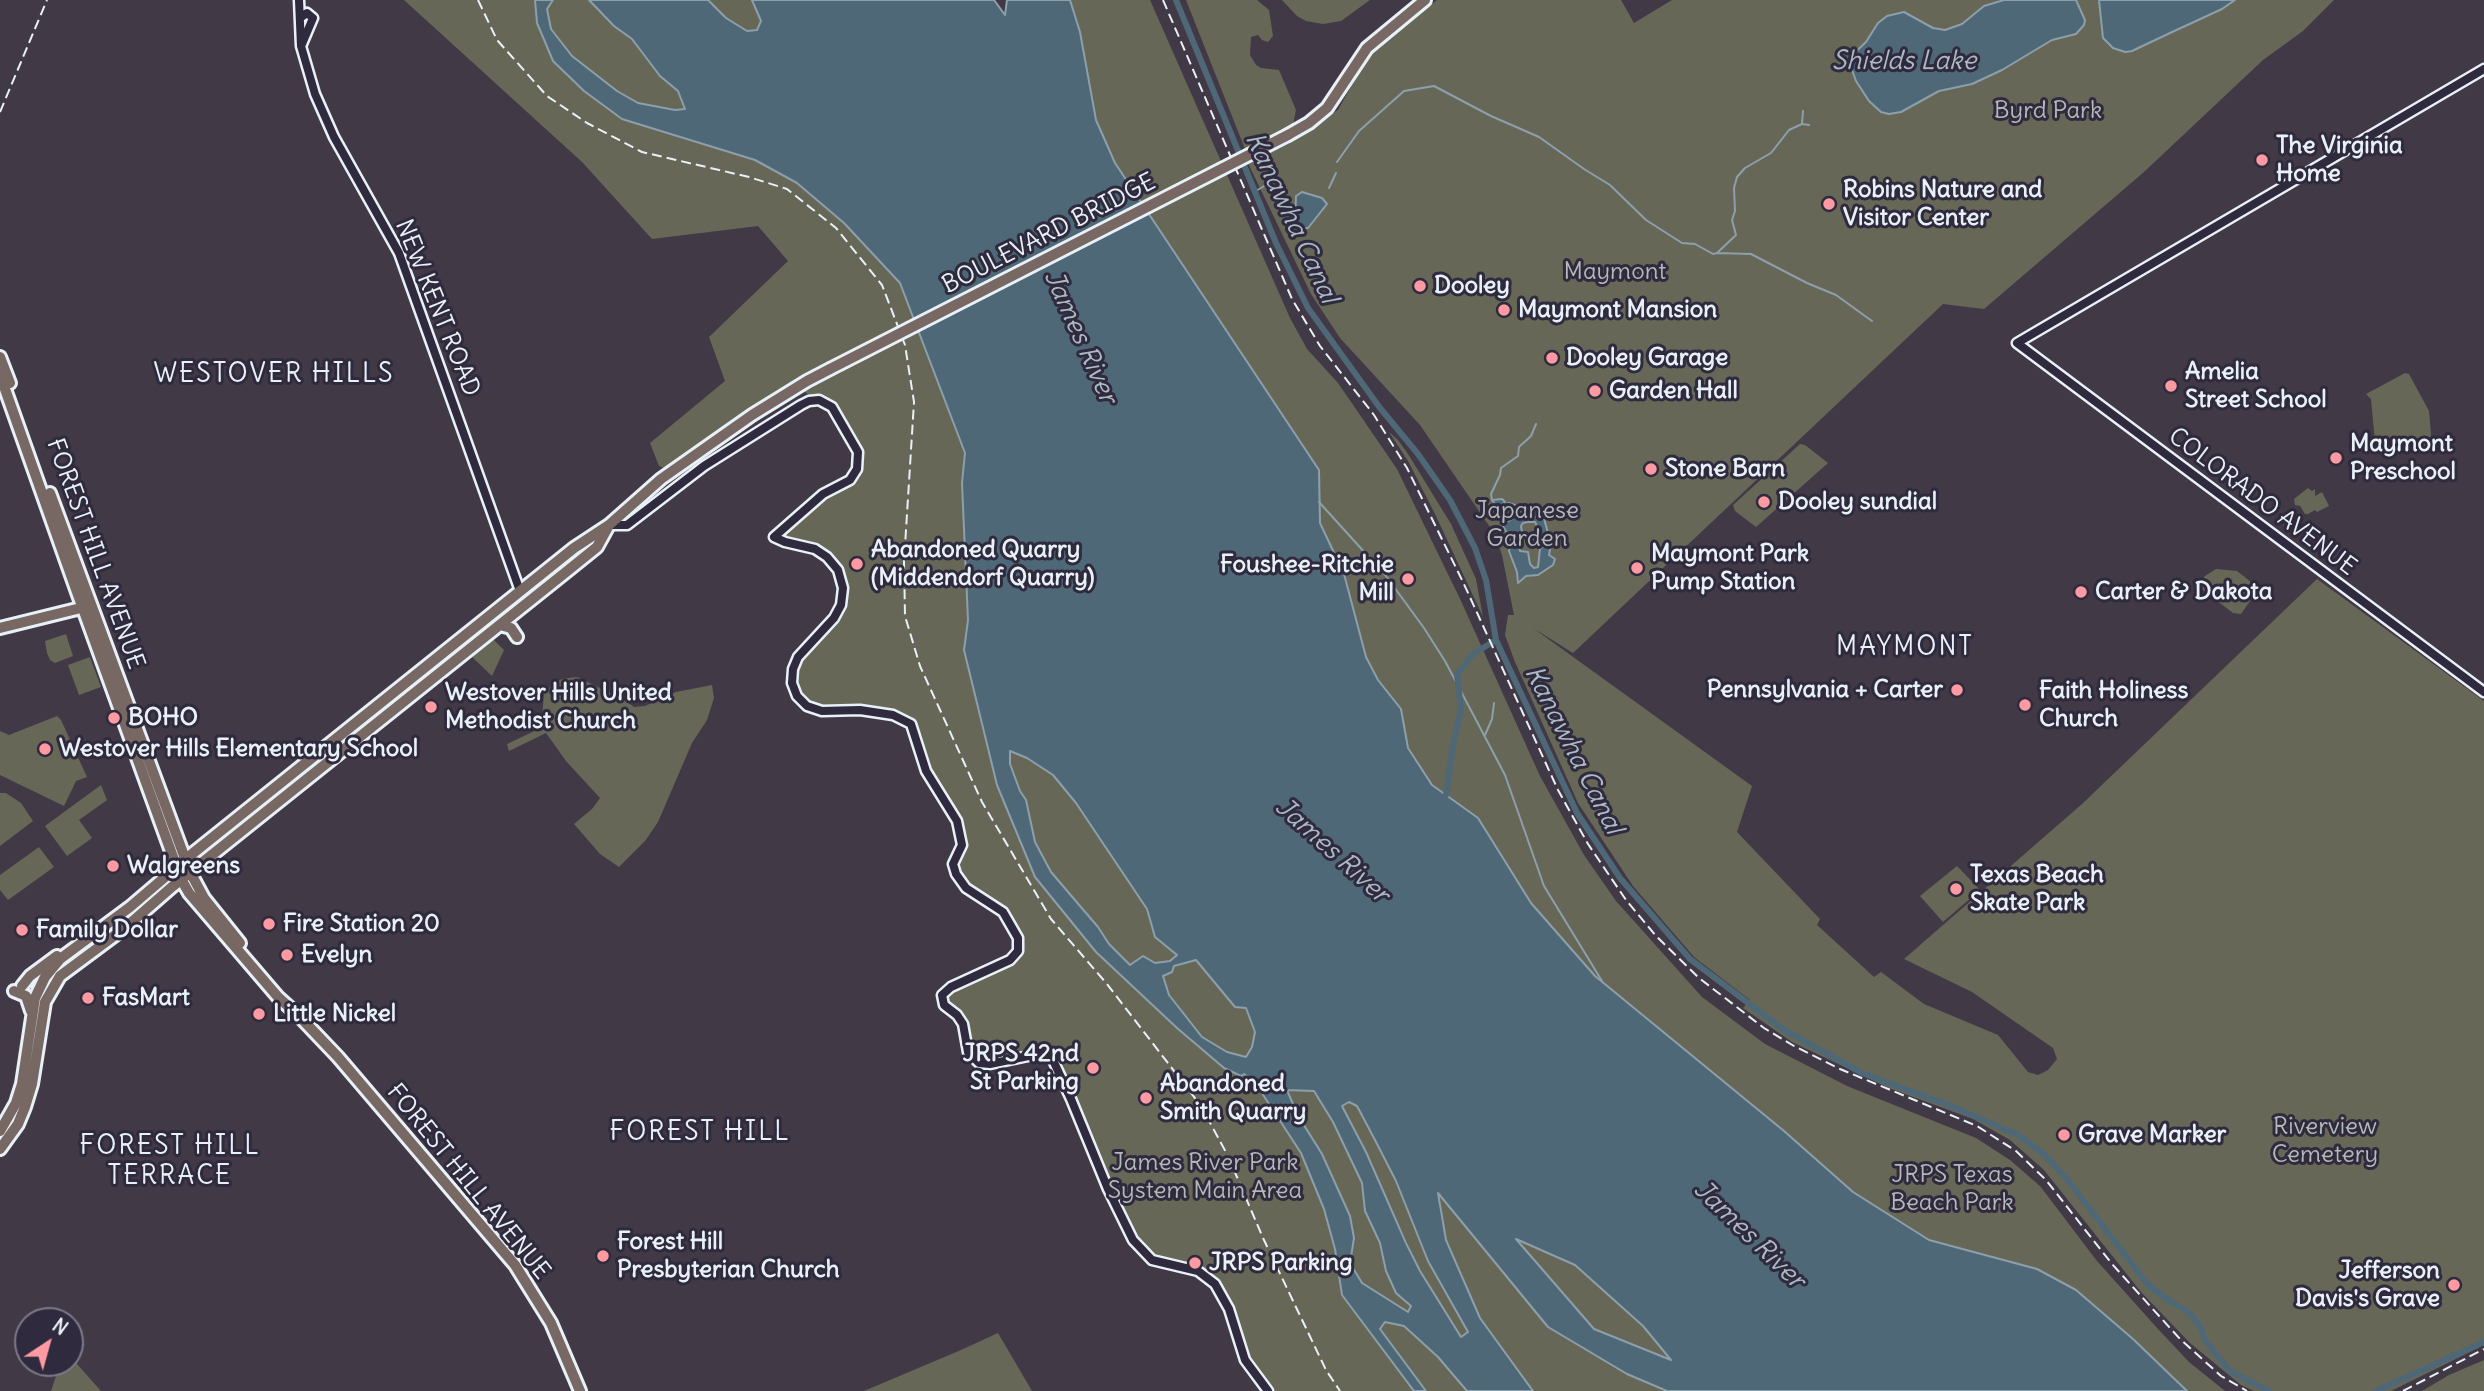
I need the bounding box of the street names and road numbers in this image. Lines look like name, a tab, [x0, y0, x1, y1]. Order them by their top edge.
street label: BOULEVARD BRIDGE	[938, 168, 1160, 300]
street label: NEW KENT ROAD	[388, 215, 486, 401]
street label: COLORADO AVENUE	[2163, 422, 2361, 582]
street label: FOREST HILL AVENUE	[40, 435, 150, 673]
street label: FOREST HILL AVENUE	[380, 1078, 556, 1286]

